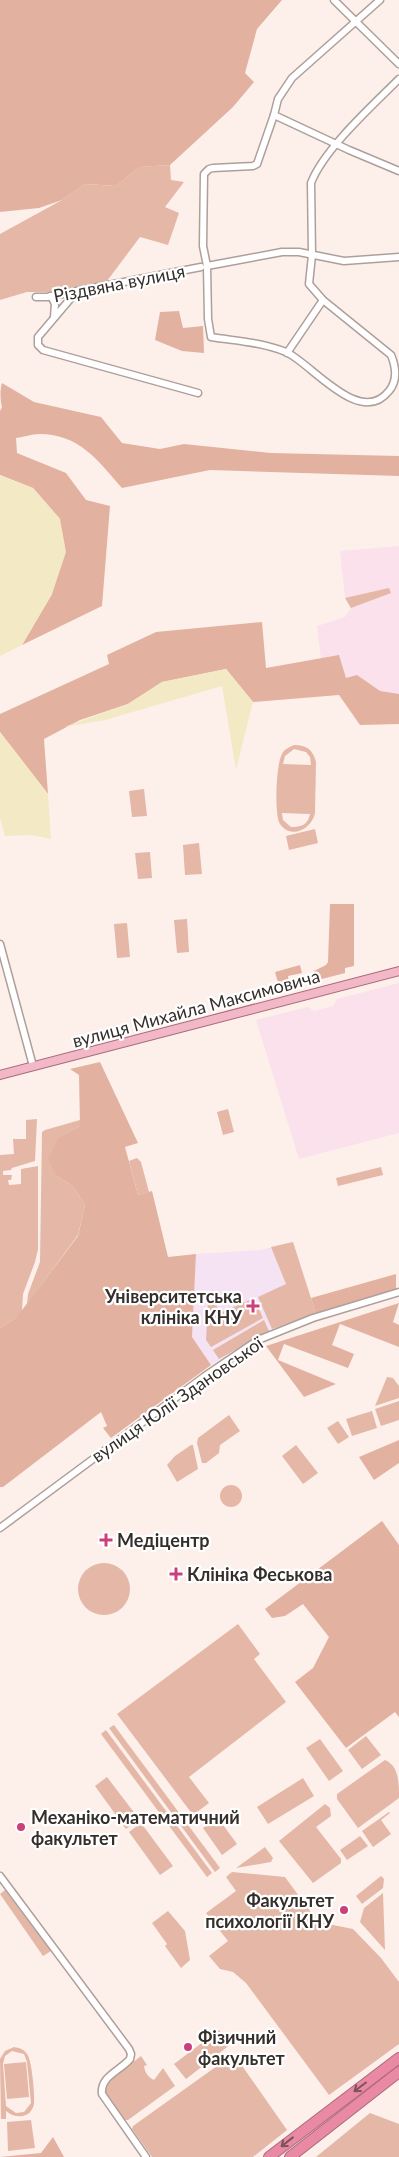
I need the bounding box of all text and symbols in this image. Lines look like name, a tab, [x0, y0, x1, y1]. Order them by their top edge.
street label: Різдвяна вулиця	[51, 259, 187, 307]
street label: вулиця Михайла Максимовича	[70, 964, 322, 1052]
place label: Університетська клініка КНУ	[104, 1285, 242, 1328]
marker: Університетська клініка КНУ	[246, 1299, 260, 1313]
street label: вулиця Юлії Здановської	[87, 1331, 268, 1467]
place label: Медіцентр	[117, 1529, 210, 1551]
marker: Медіцентр	[99, 1533, 113, 1547]
place label: Клініка Феськова	[187, 1563, 332, 1585]
marker: Клініка Феськова	[169, 1567, 183, 1581]
place label: Механіко-математичний факультет	[31, 1806, 240, 1849]
marker: Механіко-математичний факультет	[15, 1821, 27, 1833]
place label: Факультет психології КНУ	[205, 1889, 335, 1932]
marker: Факультет психології КНУ	[338, 1904, 350, 1916]
place label: Фізичний факультет	[198, 2026, 285, 2069]
marker: Фізичний факультет	[182, 2041, 194, 2053]
one-way arrow	[353, 2082, 367, 2092]
one-way arrow	[281, 2137, 294, 2148]

